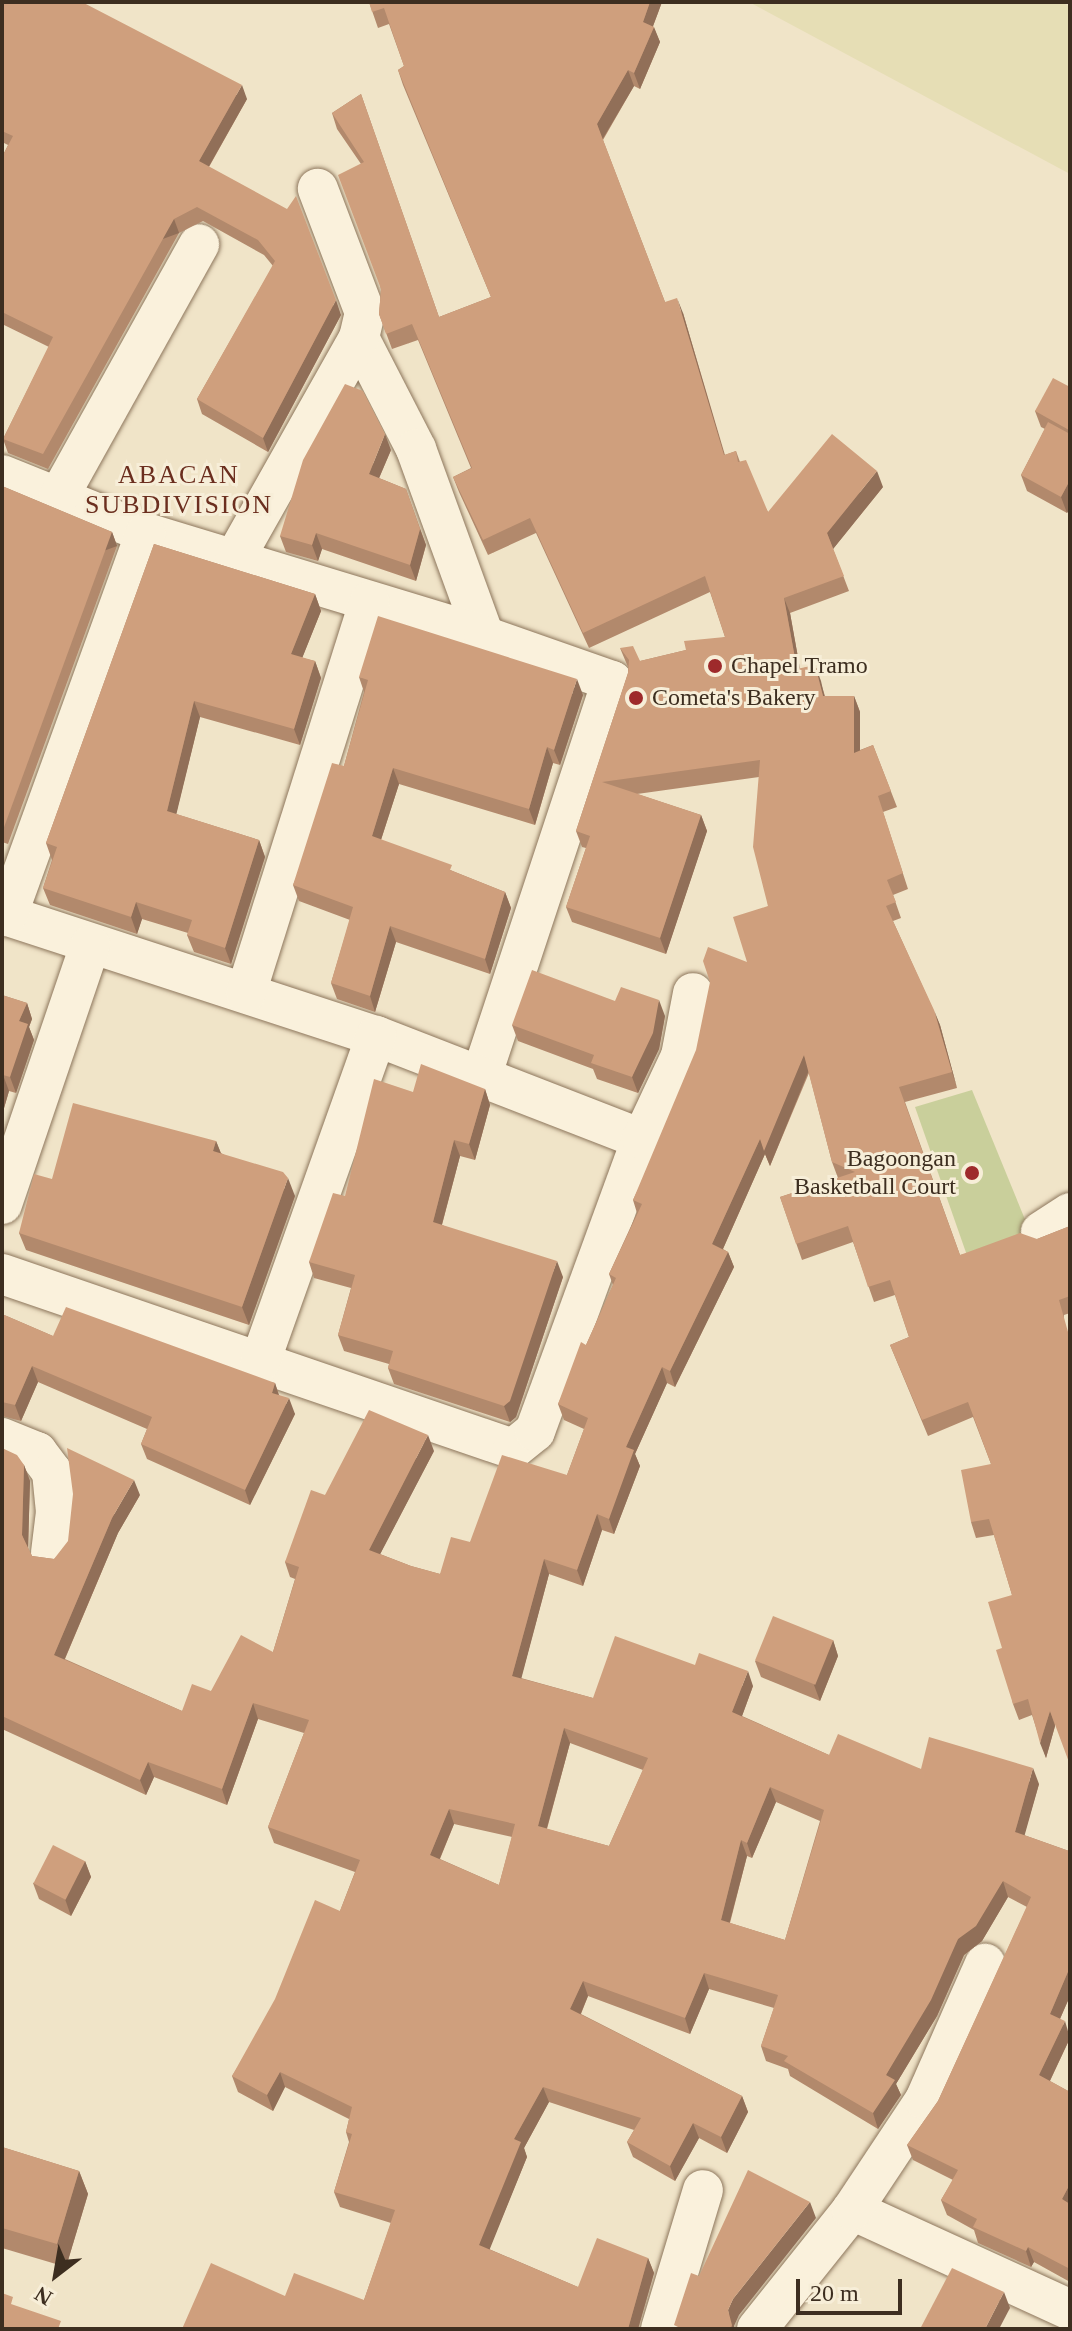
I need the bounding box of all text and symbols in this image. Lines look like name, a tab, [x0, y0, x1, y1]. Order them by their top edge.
district label: ABACAN SUBDIVISION	[85, 459, 273, 520]
place label: Chapel Tramo	[731, 652, 868, 680]
marker: Chapel Tramo	[706, 657, 724, 675]
place label: Cometa's Bakery	[652, 684, 816, 712]
marker: Cometa's Bakery	[627, 689, 645, 707]
place label: Bagoongan Basketball Court	[794, 1145, 956, 1201]
marker: Bagoongan Basketball Court	[963, 1164, 981, 1182]
north arrow	[16, 2235, 96, 2315]
scale bar	[800, 2263, 906, 2313]
text: 20 m	[810, 2280, 859, 2306]
text: N	[30, 2281, 57, 2311]

